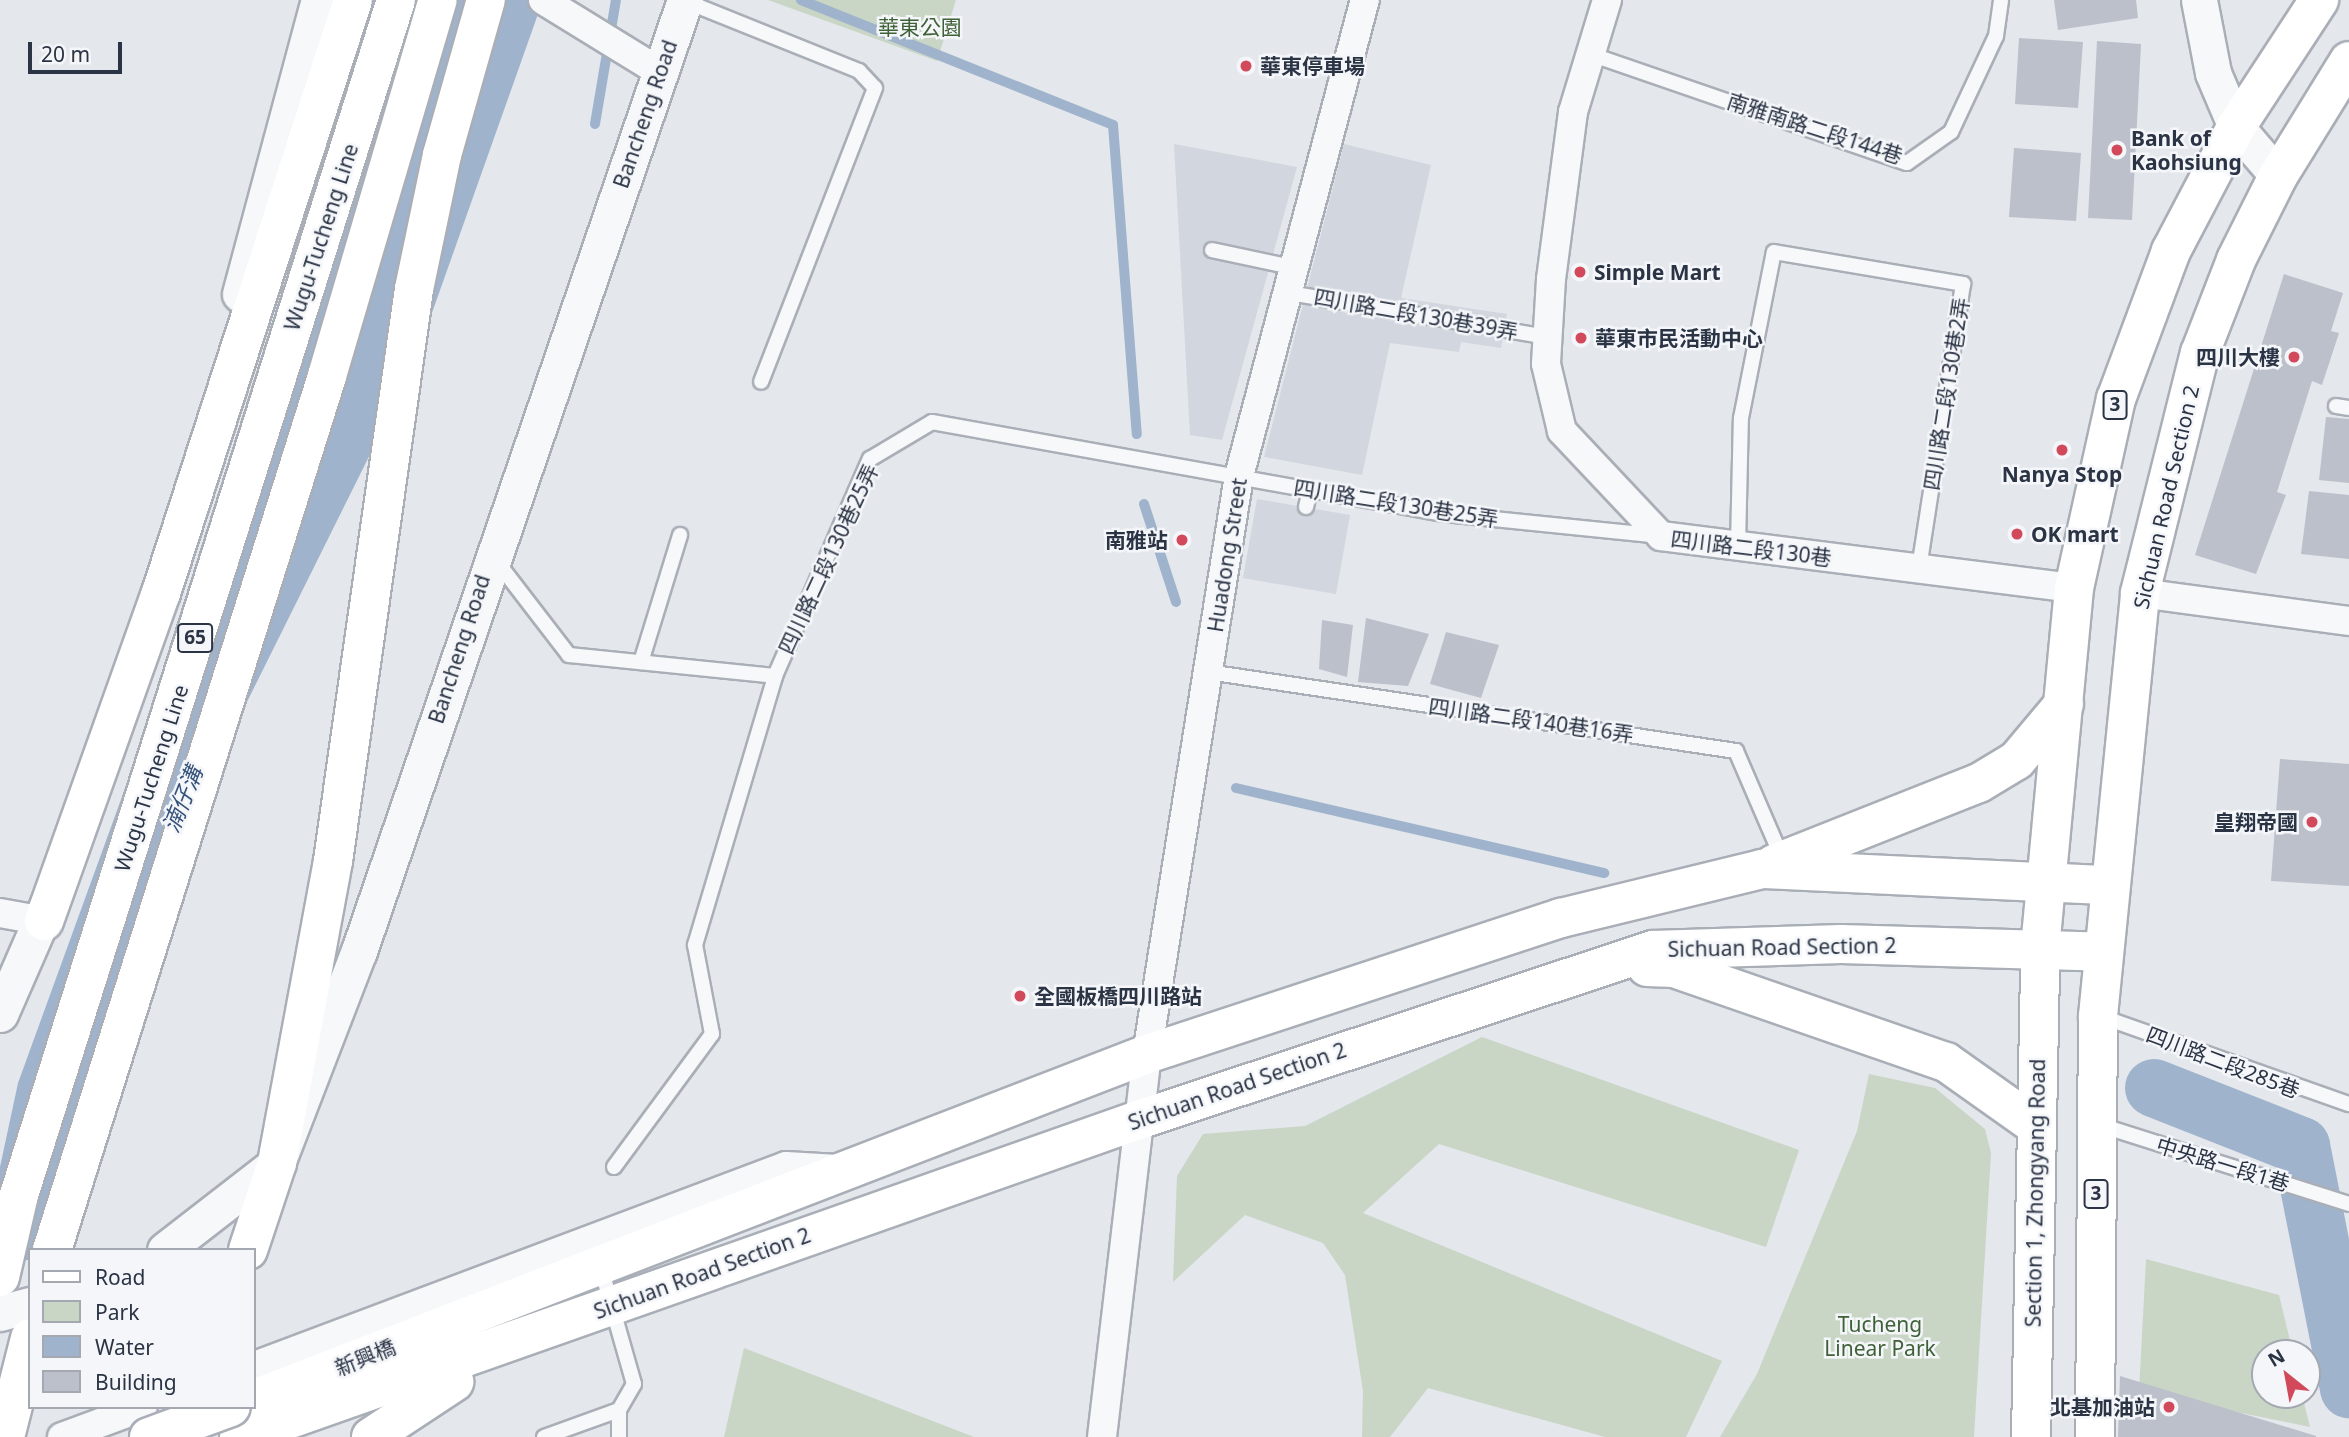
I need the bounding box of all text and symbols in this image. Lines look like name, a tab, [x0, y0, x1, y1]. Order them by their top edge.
park label: 華東公園	[878, 14, 962, 40]
scale bar	[32, 28, 126, 72]
street label: Bancheng Road	[608, 37, 682, 191]
text: 20 m	[41, 40, 90, 68]
place label: 華東停車場	[1260, 53, 1365, 79]
marker: 華東停車場	[1238, 58, 1254, 74]
street label: 南雅南路二段144巷	[1724, 88, 1906, 168]
place label: Bank of Kaohsiung	[2131, 125, 2242, 175]
street label: Wugu-Tucheng Line	[279, 140, 363, 334]
marker: Bank of Kaohsiung	[2109, 142, 2125, 158]
place label: Simple Mart	[1594, 259, 1721, 285]
marker: Simple Mart	[1572, 264, 1588, 280]
street label: 四川路二段130巷39弄	[1312, 284, 1520, 344]
street label: 四川路二段130巷2弄	[1918, 296, 1974, 492]
place label: 華東市民活動中心	[1595, 325, 1763, 351]
marker: 華東市民活動中心	[1573, 330, 1589, 346]
place label: 四川大樓	[2196, 344, 2280, 370]
marker: 四川大樓	[2286, 349, 2302, 365]
street label: Sichuan Road Section 2	[2128, 383, 2204, 611]
road number: 3	[2101, 390, 2129, 420]
marker: Nanya Stop	[2054, 442, 2070, 458]
street label: 四川路二段130巷25弄	[773, 460, 883, 658]
place label: Nanya Stop	[2002, 461, 2122, 487]
street label: 四川路二段130巷25弄	[1292, 474, 1500, 532]
street label: Huadong Street	[1202, 476, 1252, 634]
place label: OK mart	[2031, 521, 2119, 547]
street label: 四川路二段130巷	[1669, 526, 1833, 570]
marker: OK mart	[2009, 526, 2025, 542]
place label: 南雅站	[1105, 527, 1168, 553]
marker: 南雅站	[1174, 532, 1190, 548]
street label: Bancheng Road	[423, 571, 495, 727]
road number: 65	[176, 622, 214, 653]
street label: Wugu-Tucheng Line	[109, 681, 193, 875]
street label: 四川路二段140巷16弄	[1427, 693, 1635, 747]
water label: 湳仔溝	[156, 762, 208, 836]
place label: 皇翔帝國	[2214, 809, 2298, 835]
marker: 皇翔帝國	[2304, 814, 2320, 830]
street label: Sichuan Road Section 2	[1667, 932, 1897, 962]
place label: 全國板橋四川路站	[1034, 983, 1202, 1009]
marker: 全國板橋四川路站	[1012, 988, 1028, 1004]
street label: 四川路二段285巷	[2143, 1021, 2303, 1103]
street label: Sichuan Road Section 2	[1125, 1037, 1349, 1135]
street label: Section 1, Zhongyang Road	[2020, 1059, 2050, 1327]
street label: 中央路一段1巷	[2153, 1132, 2293, 1196]
road number: 3	[2082, 1178, 2110, 1210]
street label: Sichuan Road Section 2	[590, 1222, 814, 1324]
legend	[28, 1248, 256, 1409]
text: Road	[95, 1263, 145, 1291]
text: Park	[95, 1298, 139, 1326]
park label: Tucheng Linear Park	[1824, 1311, 1936, 1361]
text: Water	[95, 1333, 154, 1361]
street label: 新興橋	[331, 1334, 399, 1380]
north arrow	[2251, 1339, 2321, 1409]
text: N	[2263, 1343, 2290, 1373]
text: Building	[95, 1368, 177, 1396]
place label: 北基加油站	[2050, 1394, 2155, 1420]
marker: 北基加油站	[2161, 1399, 2177, 1415]

